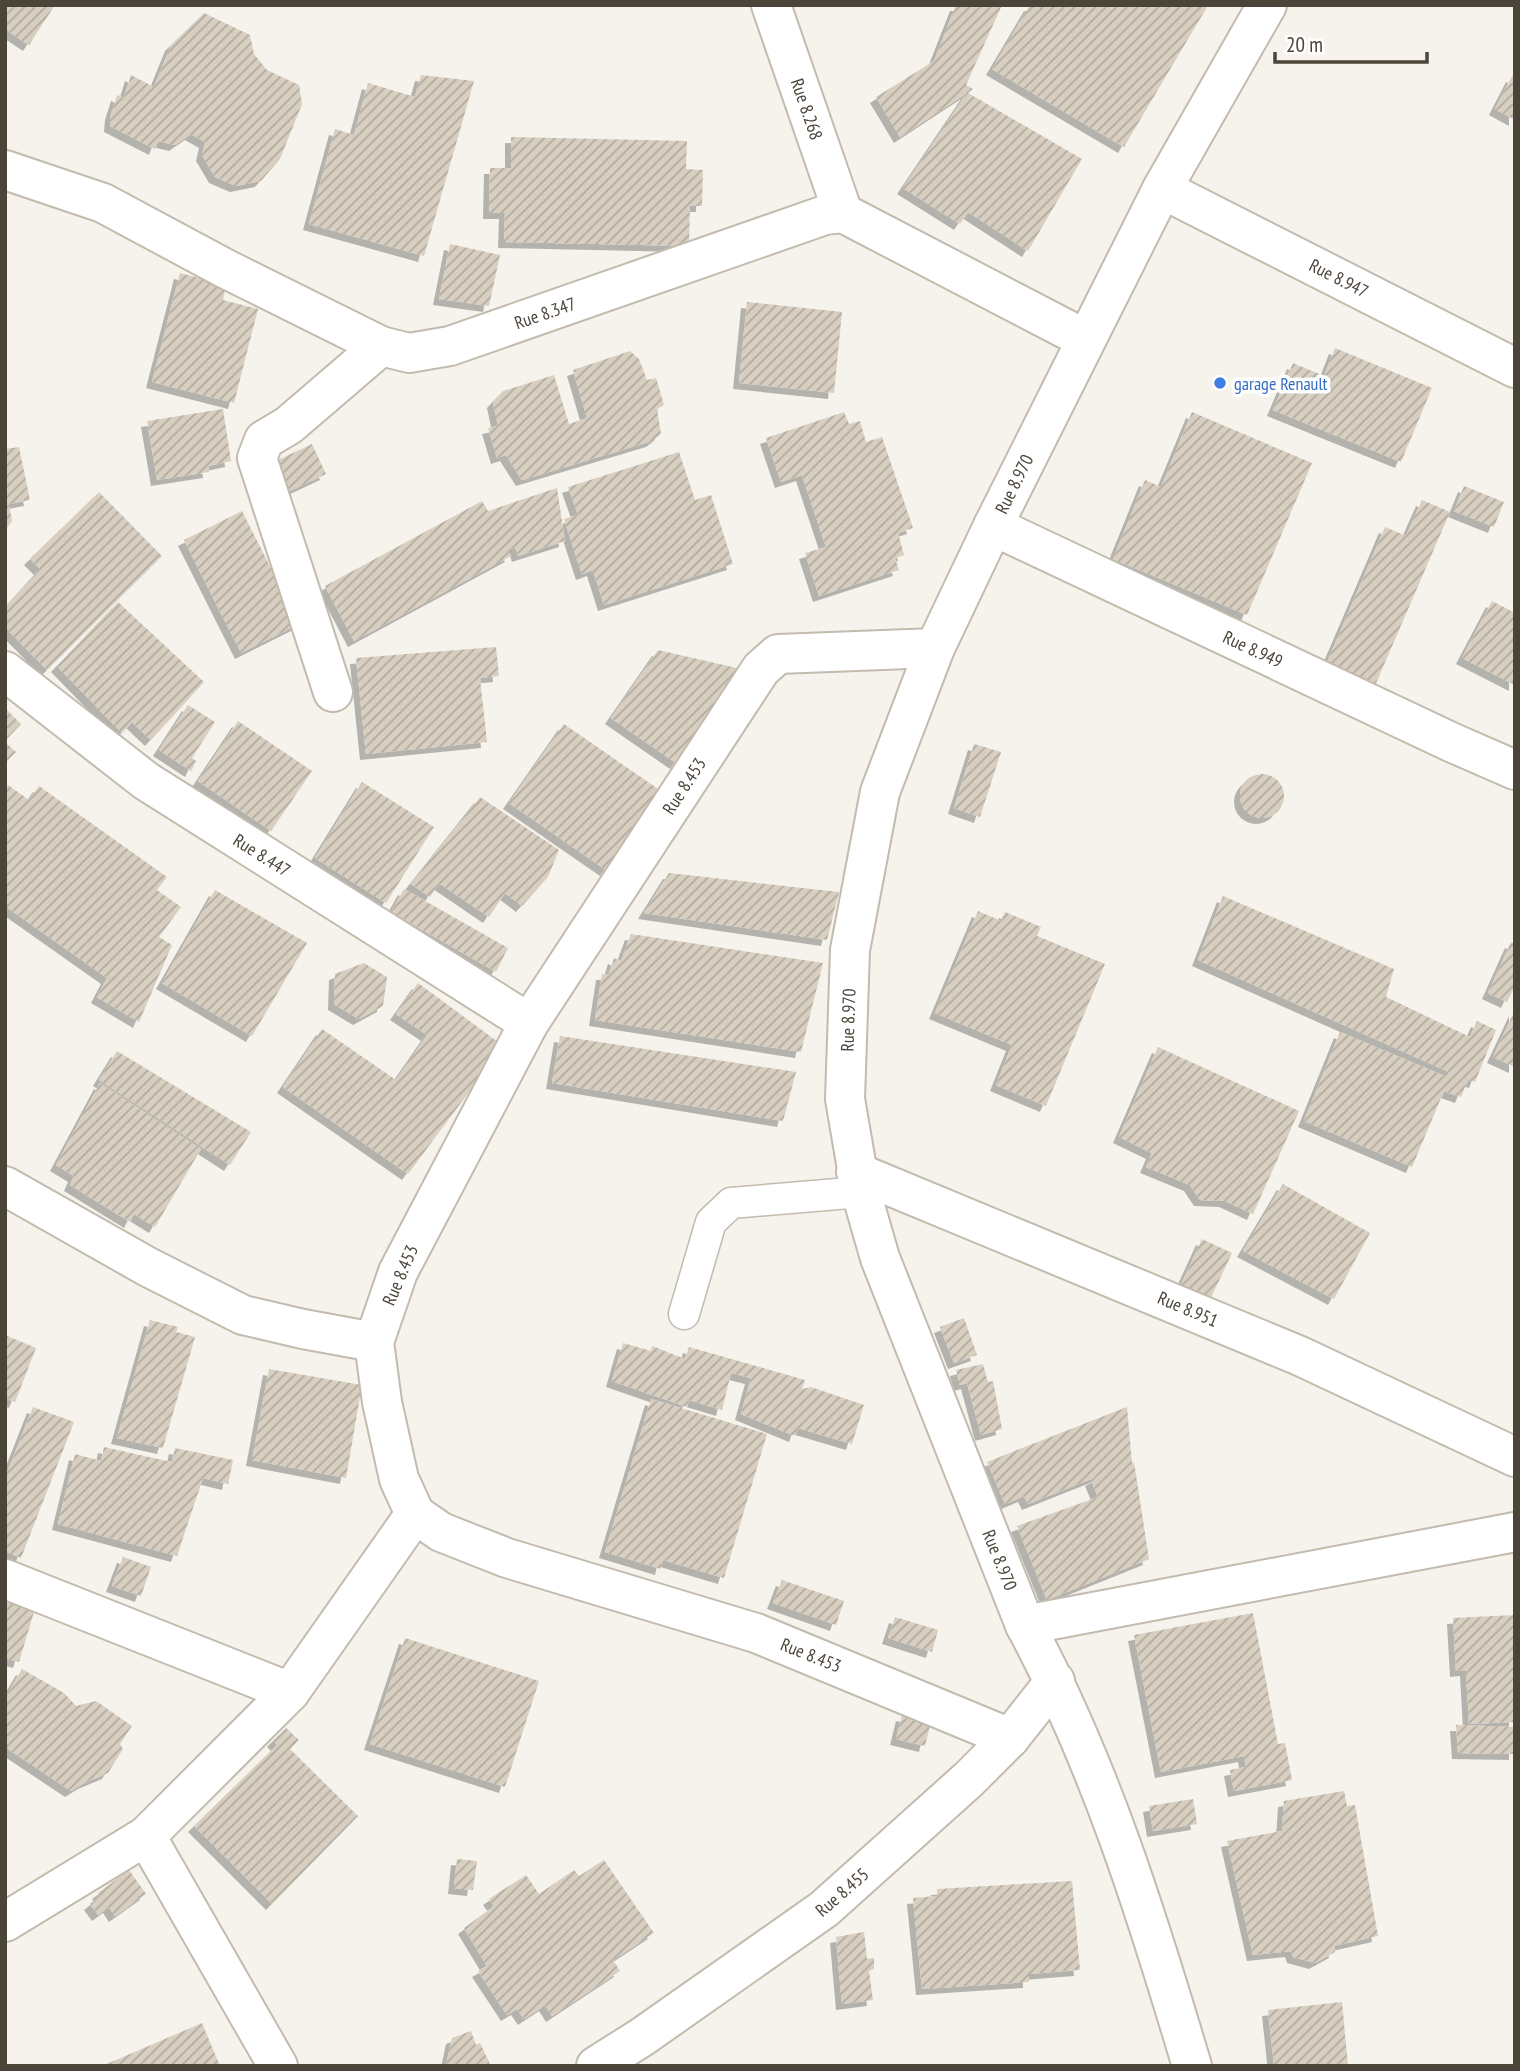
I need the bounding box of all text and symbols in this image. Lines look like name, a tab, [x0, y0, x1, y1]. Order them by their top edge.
scale bar	[1275, 21, 1427, 65]
text: 20 m	[1286, 31, 1323, 58]
street label: Rue 8.268	[786, 75, 828, 143]
street label: Rue 8.947	[1306, 253, 1372, 303]
street label: Rue 8.347	[511, 292, 579, 334]
place label: garage Renault	[1234, 372, 1328, 395]
marker: garage Renault	[1212, 375, 1228, 391]
street label: Rue 8.970	[990, 451, 1038, 517]
street label: Rue 8.949	[1219, 625, 1287, 673]
street label: Rue 8.453	[657, 753, 711, 819]
street label: Rue 8.447	[229, 828, 295, 882]
street label: Rue 8.970	[835, 988, 861, 1052]
street label: Rue 8.453	[377, 1241, 423, 1309]
street label: Rue 8.951	[1154, 1286, 1222, 1332]
street label: Rue 8.970	[977, 1526, 1023, 1594]
street label: Rue 8.453	[777, 1632, 845, 1678]
street label: Rue 8.455	[811, 1863, 873, 1921]

